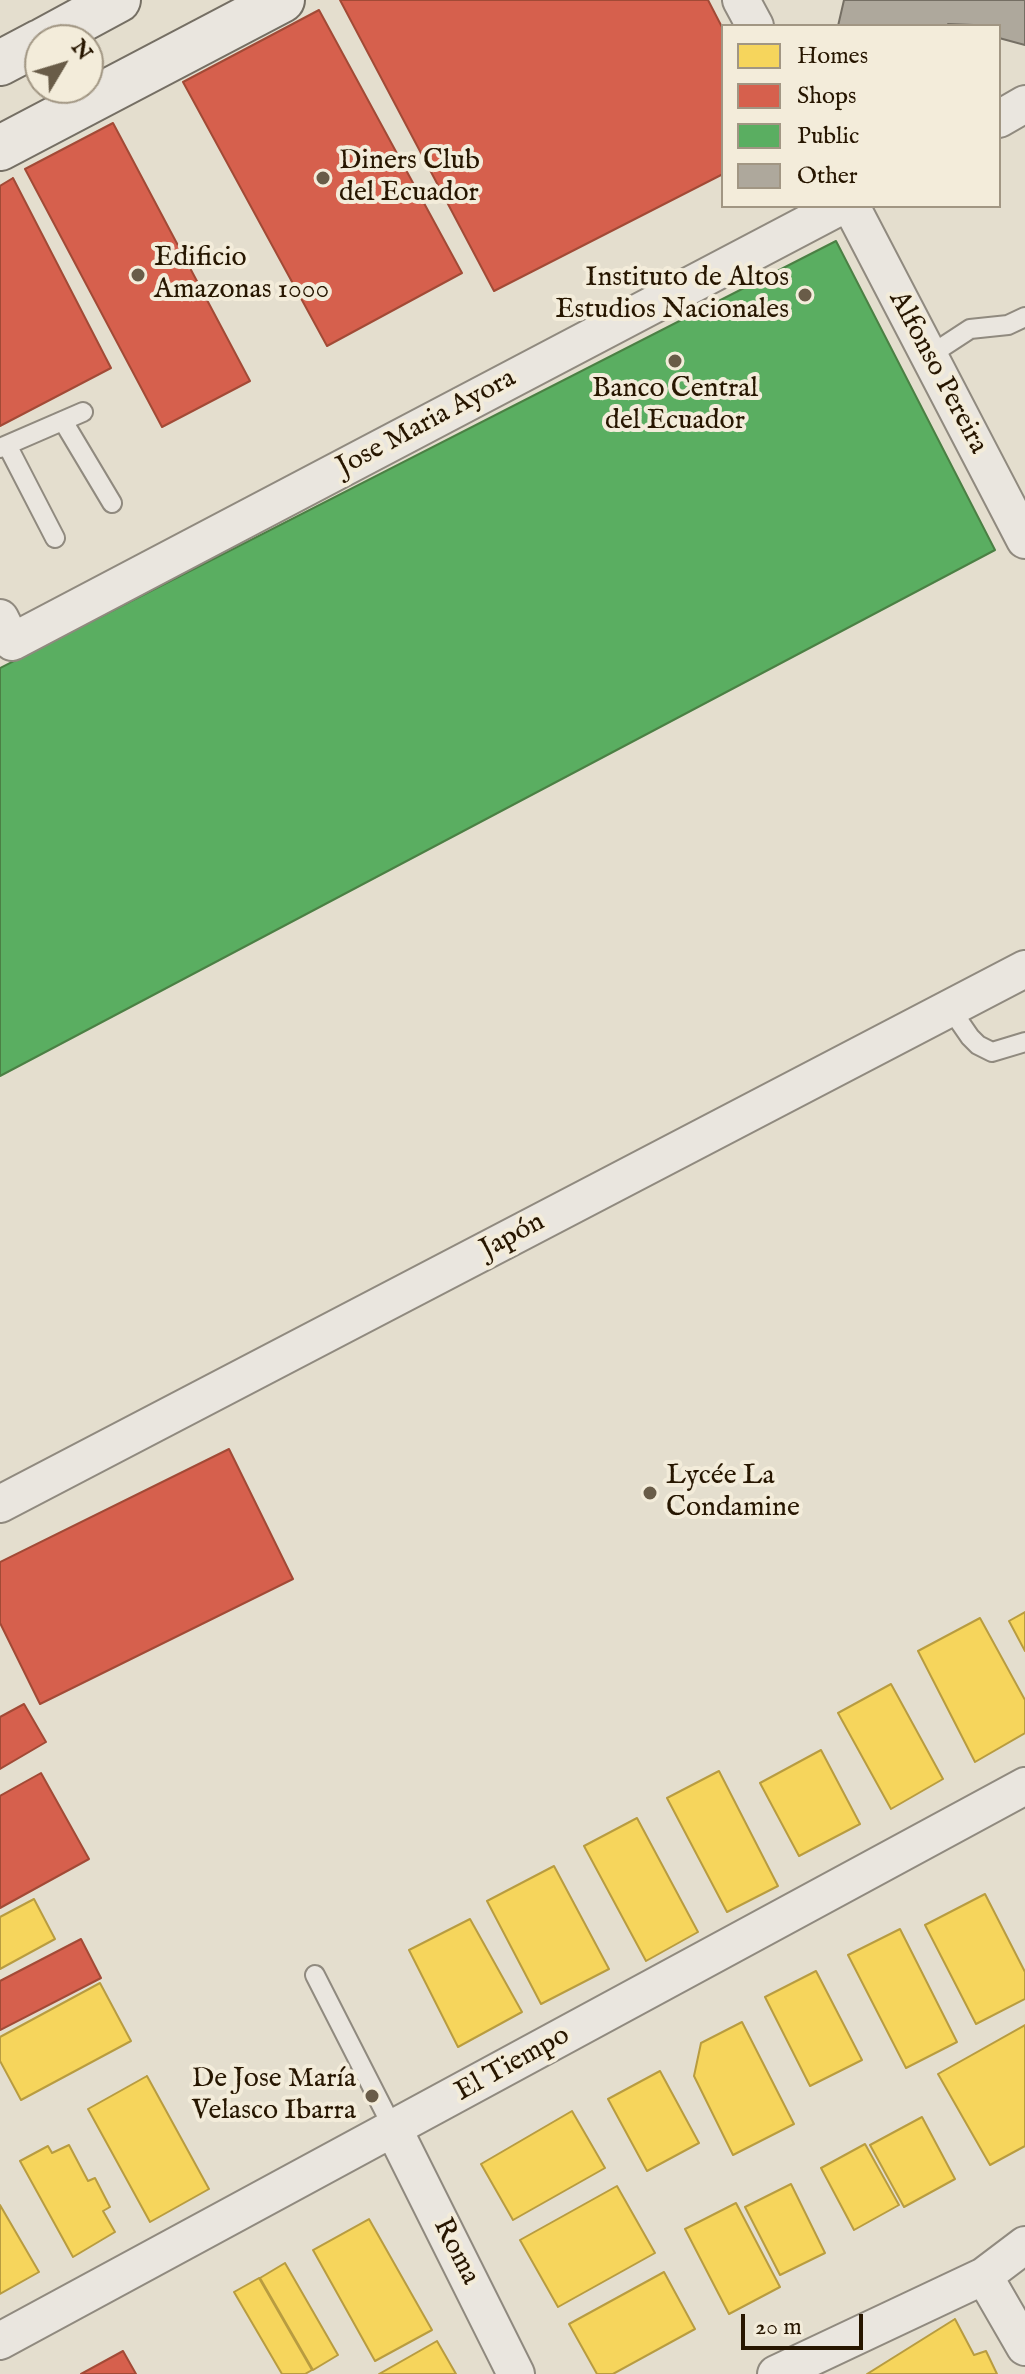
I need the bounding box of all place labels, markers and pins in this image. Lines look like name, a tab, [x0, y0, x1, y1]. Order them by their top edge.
place label: Diners Club del Ecuador	[339, 145, 480, 211]
marker: Diners Club del Ecuador	[314, 169, 332, 187]
place label: Edificio Amazonas 1000	[154, 242, 329, 308]
place label: Instituto de Altos Estudios Nacionales	[555, 262, 789, 328]
marker: Edificio Amazonas 1000	[129, 266, 147, 284]
marker: Instituto de Altos Estudios Nacionales	[796, 286, 814, 304]
marker: Banco Central del Ecuador	[666, 352, 684, 370]
place label: Banco Central del Ecuador	[592, 373, 758, 439]
place label: Lycée La Condamine	[666, 1460, 800, 1526]
marker: Lycée La Condamine	[641, 1484, 659, 1502]
place label: De Jose María Velasco Ibarra	[192, 2063, 356, 2129]
marker: De Jose María Velasco Ibarra	[363, 2087, 381, 2105]

